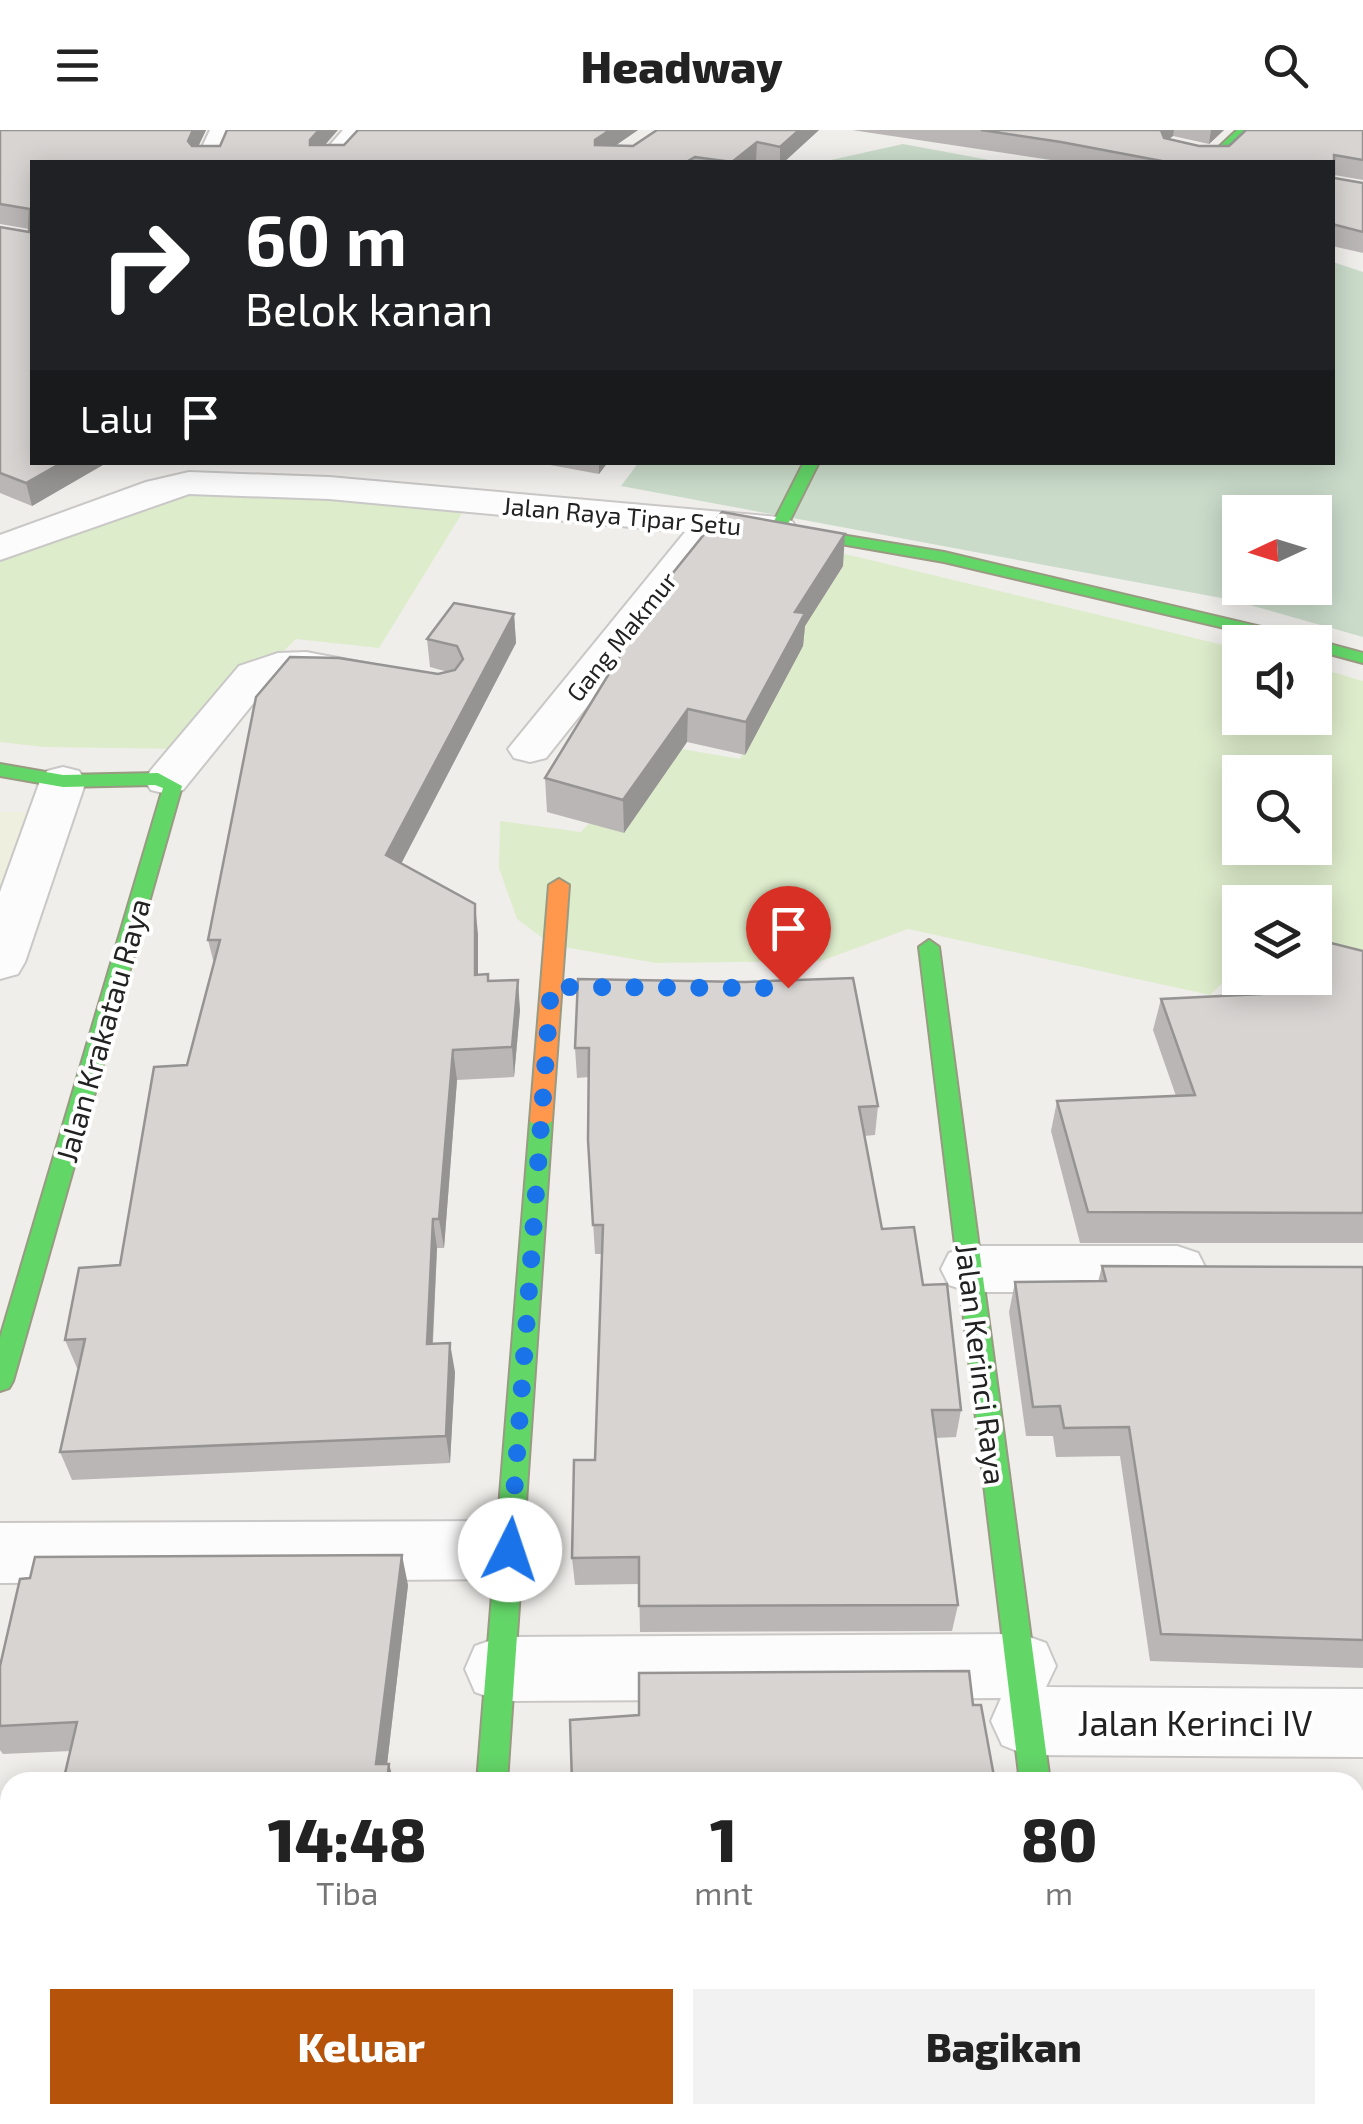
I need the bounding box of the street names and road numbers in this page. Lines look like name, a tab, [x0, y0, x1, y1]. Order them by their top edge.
street label: Jalan Raya Tipar Setu	[501, 490, 743, 540]
street label: Gang Makmur	[560, 565, 682, 707]
street label: Jalan Krakatau Raya	[47, 894, 157, 1166]
street label: Jalan Kerinci Raya	[949, 1241, 1015, 1487]
street label: Jalan Kerinci IV	[1077, 1701, 1313, 1743]

